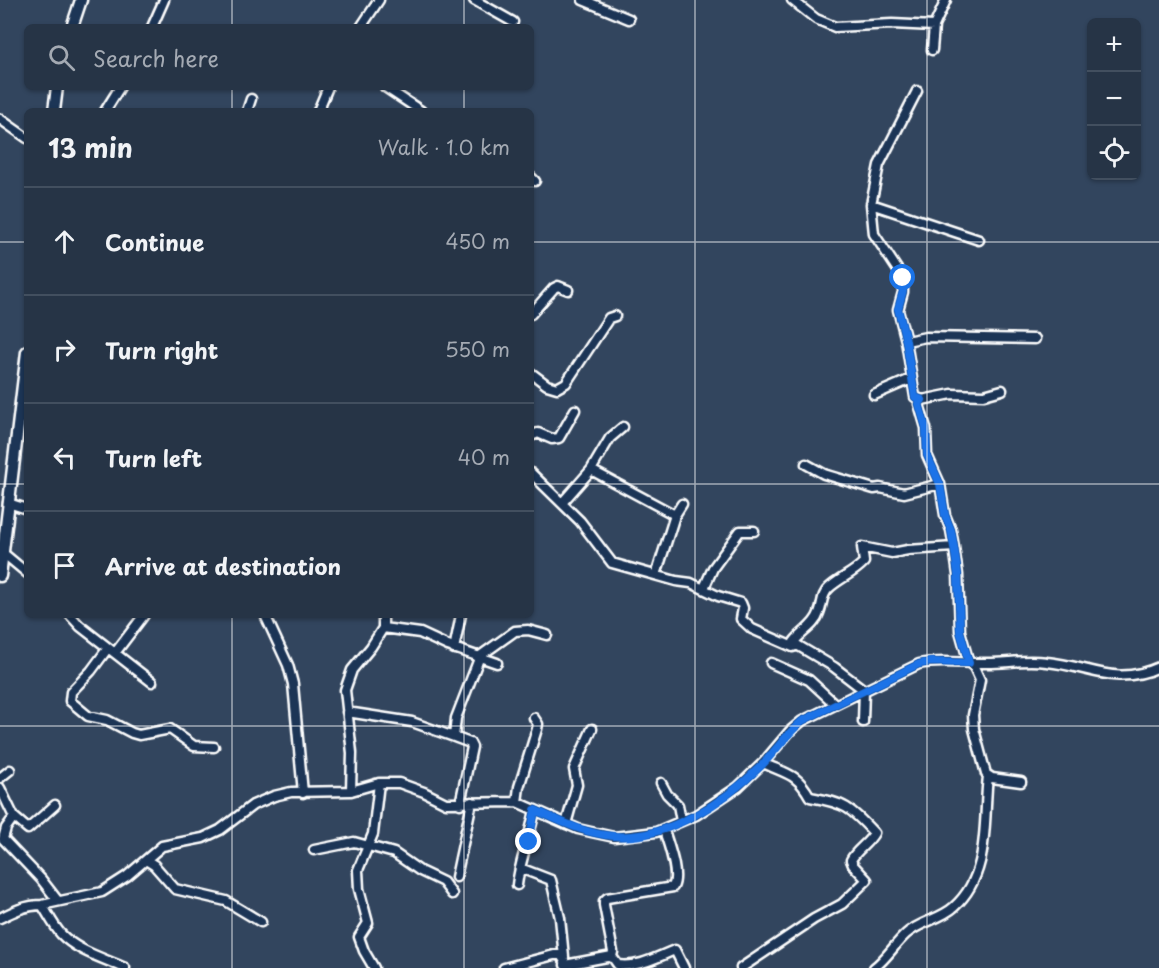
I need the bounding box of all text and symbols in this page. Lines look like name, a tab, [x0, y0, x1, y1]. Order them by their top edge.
map controls	[1087, 18, 1141, 180]
button: +	[1087, 18, 1141, 72]
search box	[24, 24, 534, 90]
icon: search	[45, 41, 78, 74]
text: Search here	[93, 41, 219, 74]
button: −	[1087, 72, 1141, 126]
button: locate	[1087, 126, 1141, 180]
text: 13 min	[48, 128, 133, 167]
text: Walk · 1.0 km	[378, 132, 510, 162]
icon: ahead	[48, 225, 81, 258]
text: Continue	[105, 225, 204, 258]
text: 450 m	[445, 226, 510, 256]
route start	[889, 264, 915, 290]
icon: right	[48, 333, 81, 366]
text: Turn right	[105, 333, 218, 366]
text: 550 m	[445, 334, 510, 364]
icon: left	[48, 441, 81, 474]
text: Turn left	[105, 441, 202, 474]
text: 40 m	[458, 442, 510, 472]
icon: arrive	[48, 549, 81, 582]
text: Arrive at destination	[105, 549, 341, 582]
route end	[515, 828, 541, 854]

